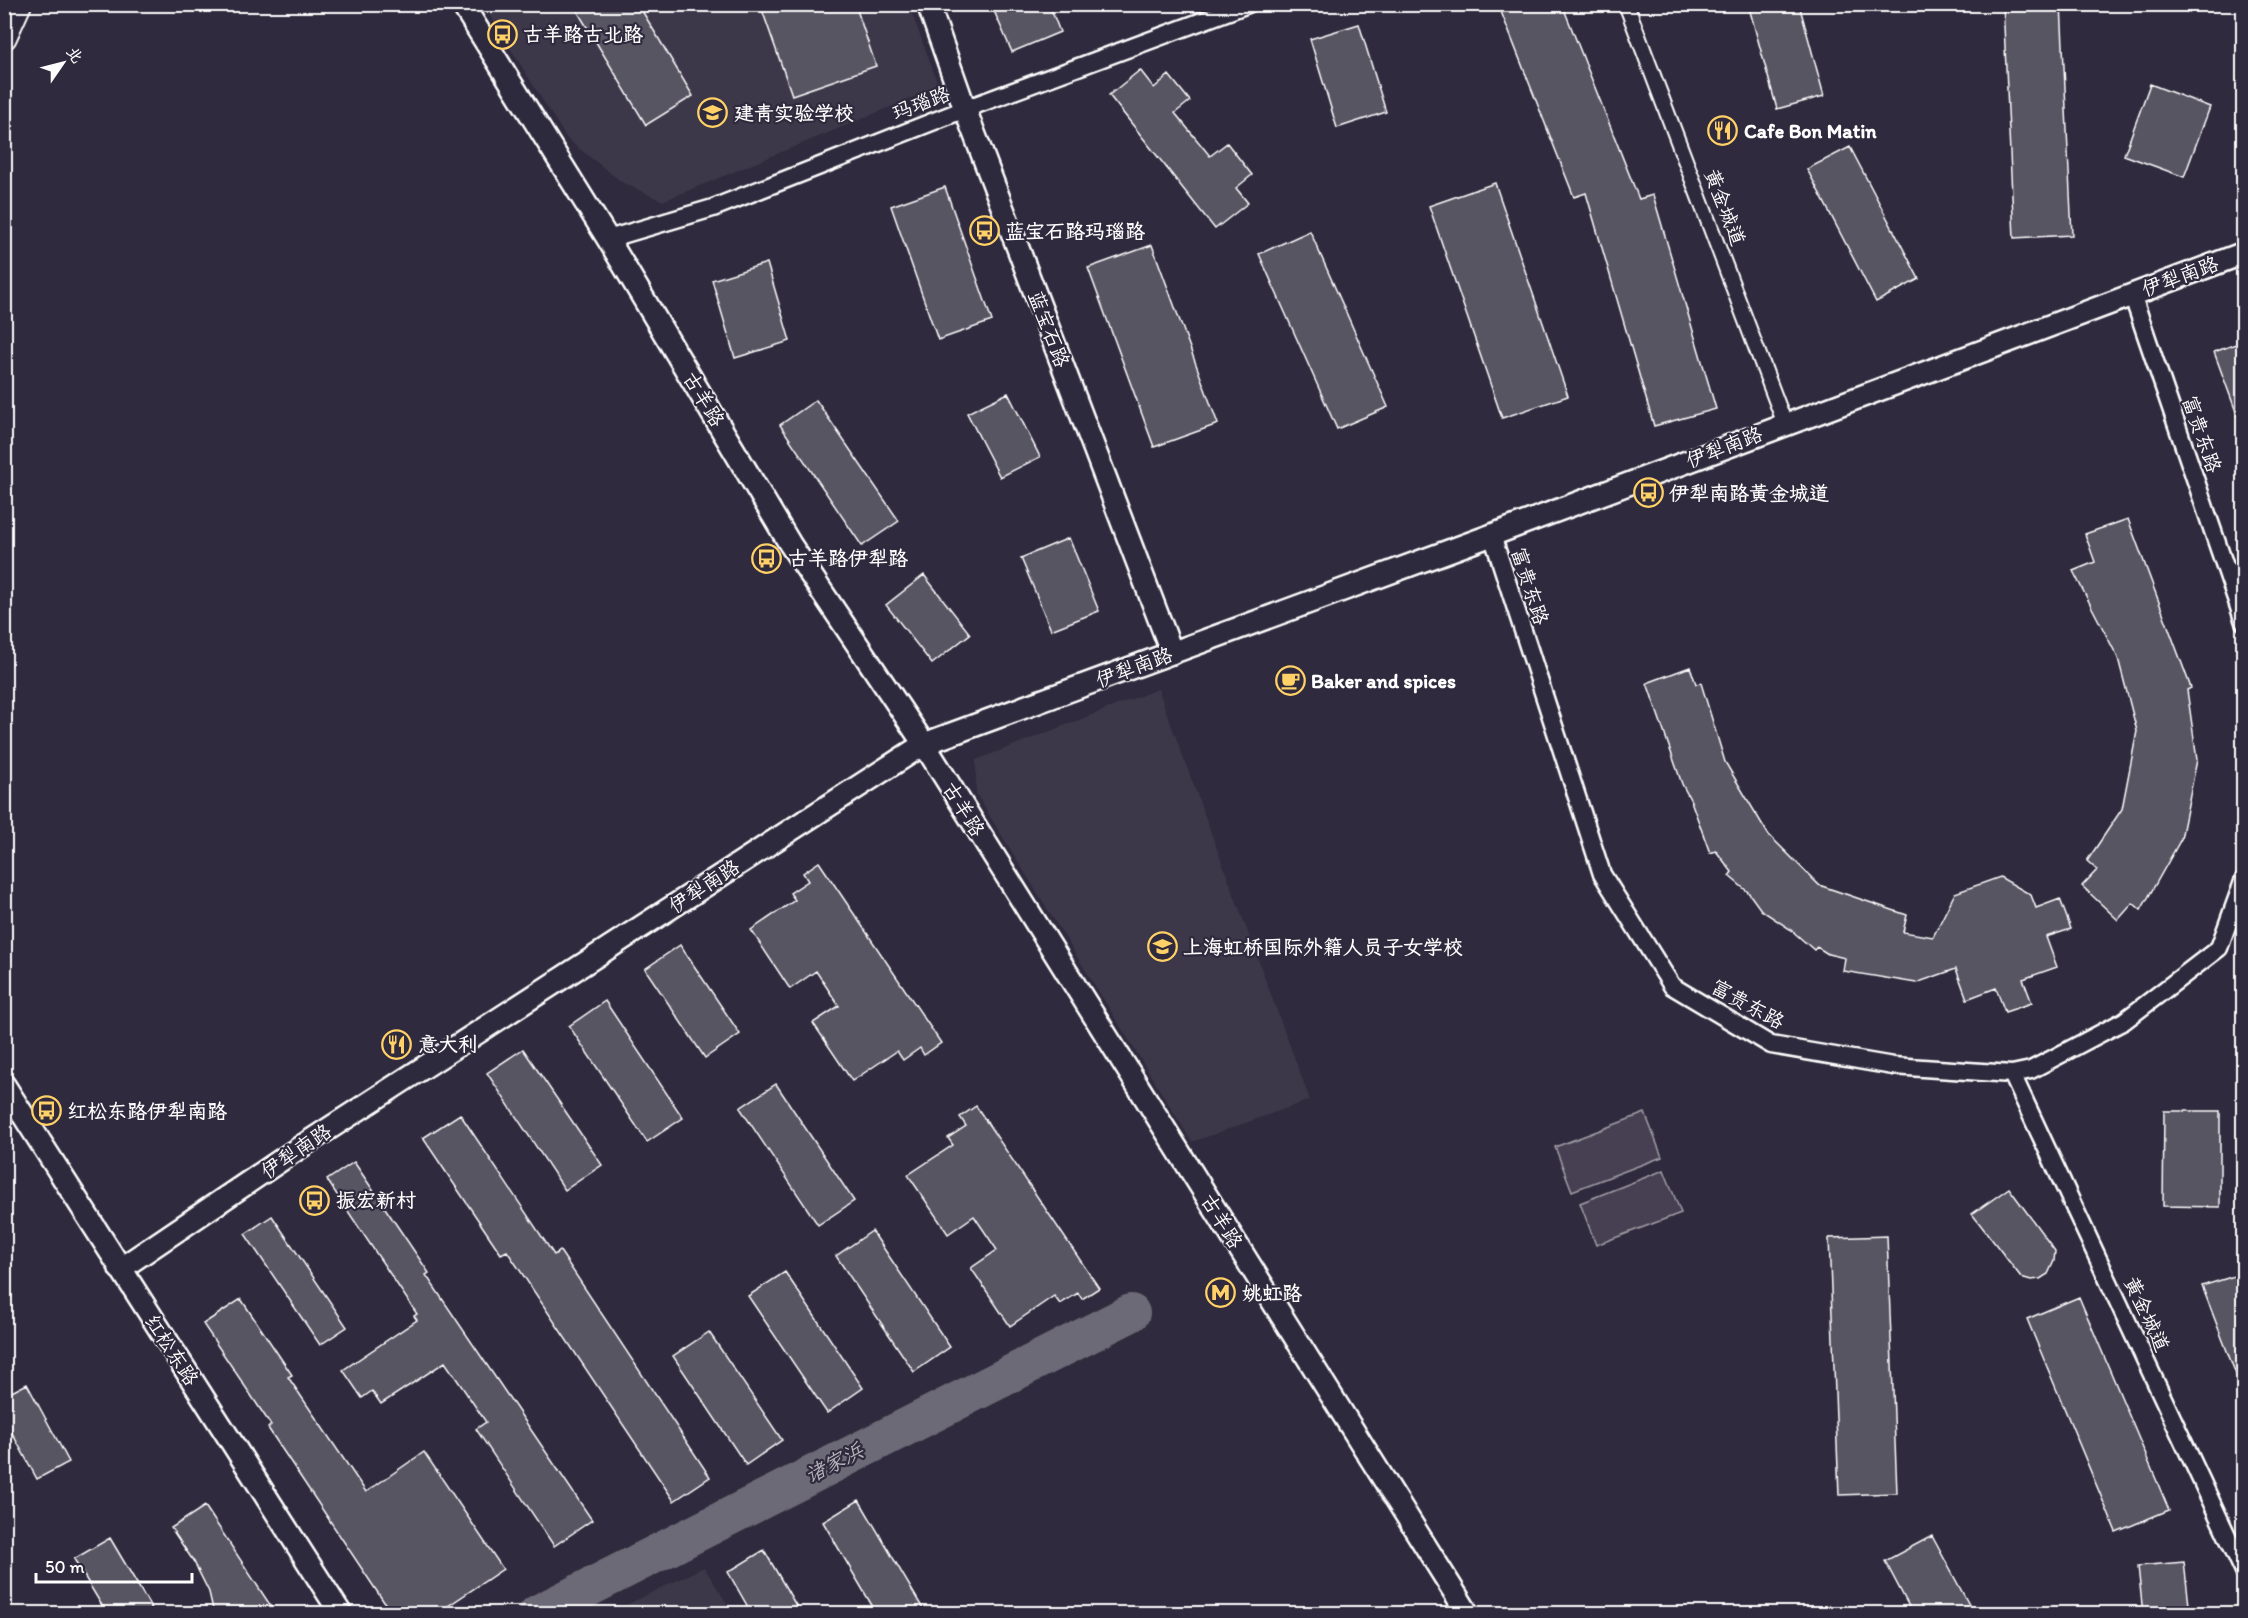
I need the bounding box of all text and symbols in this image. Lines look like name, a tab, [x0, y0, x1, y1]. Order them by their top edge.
bus stop icon: 古羊路古北路	[486, 18, 518, 50]
place label: 古羊路古北路	[523, 22, 643, 46]
north arrow	[33, 33, 93, 93]
text: 北	[63, 43, 87, 67]
street label: 玛瑙路	[889, 81, 954, 125]
school or university icon: 建青实验学校	[697, 97, 729, 129]
place label: 建青实验学校	[734, 101, 854, 125]
restaurant icon: Cafe Bon Matin	[1707, 115, 1739, 147]
place label: Cafe Bon Matin	[1744, 119, 1877, 143]
street label: 黄金城道	[1699, 165, 1751, 249]
bus stop icon: 蓝宝石路玛瑙路	[968, 215, 1000, 247]
place label: 蓝宝石路玛瑙路	[1005, 219, 1145, 243]
street label: 伊犁南路	[2138, 251, 2223, 301]
street label: 蓝宝石路	[1023, 287, 1075, 372]
street label: 古羊路	[678, 367, 730, 432]
street label: 富贵东路	[2178, 392, 2227, 477]
street label: 伊犁南路	[1682, 421, 1767, 473]
bus stop icon: 伊犁南路黄金城道	[1632, 477, 1664, 509]
place label: 伊犁南路黄金城道	[1669, 481, 1829, 505]
bus stop icon: 古羊路伊犁路	[751, 542, 783, 574]
street label: 富贵东路	[1506, 544, 1554, 629]
place label: 古羊路伊犁路	[788, 546, 908, 570]
street label: 伊犁南路	[1092, 642, 1177, 692]
cafe icon: Baker and spices	[1274, 665, 1306, 697]
place label: Baker and spices	[1311, 669, 1456, 694]
street label: 古羊路	[938, 777, 991, 842]
street label: 伊犁南路	[664, 854, 745, 918]
school or university icon: 上海虹桥国际外籍人员子女学校	[1146, 931, 1178, 963]
place label: 上海虹桥国际外籍人员子女学校	[1183, 935, 1463, 959]
street label: 富贵东路	[1707, 974, 1790, 1034]
restaurant icon: 意大利	[381, 1028, 413, 1060]
place label: 意大利	[418, 1032, 478, 1056]
bus stop icon: 红松东路伊犁南路	[30, 1095, 62, 1127]
place label: 红松东路伊犁南路	[67, 1099, 227, 1123]
street label: 伊犁南路	[256, 1118, 337, 1183]
bus stop icon: 振宏新村	[299, 1184, 331, 1216]
place label: 振宏新村	[336, 1188, 416, 1212]
street label: 古羊路	[1196, 1189, 1249, 1254]
street label: 黄金城道	[2119, 1273, 2175, 1355]
metro station icon: 姚虹路	[1205, 1277, 1237, 1309]
place label: 姚虹路	[1242, 1281, 1302, 1305]
street label: 红松东路	[140, 1310, 204, 1391]
water label: 诸家浜	[800, 1437, 868, 1488]
scale bar	[36, 1546, 192, 1584]
text: 50 m	[45, 1556, 85, 1578]

